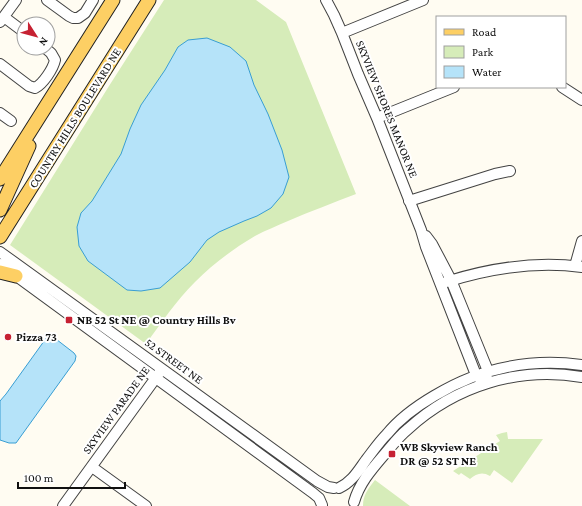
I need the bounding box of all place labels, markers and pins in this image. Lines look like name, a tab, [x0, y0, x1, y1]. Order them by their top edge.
place label: NB 52 St NE @ Country Hills Bv	[77, 313, 236, 327]
marker: NB 52 St NE @ Country Hills Bv	[64, 315, 74, 325]
place label: Pizza 73	[16, 330, 57, 344]
marker: Pizza 73	[3, 332, 13, 342]
place label: WB Skyview Ranch DR @ 52 ST NE	[399, 440, 498, 468]
marker: WB Skyview Ranch DR @ 52 ST NE	[387, 449, 397, 459]

